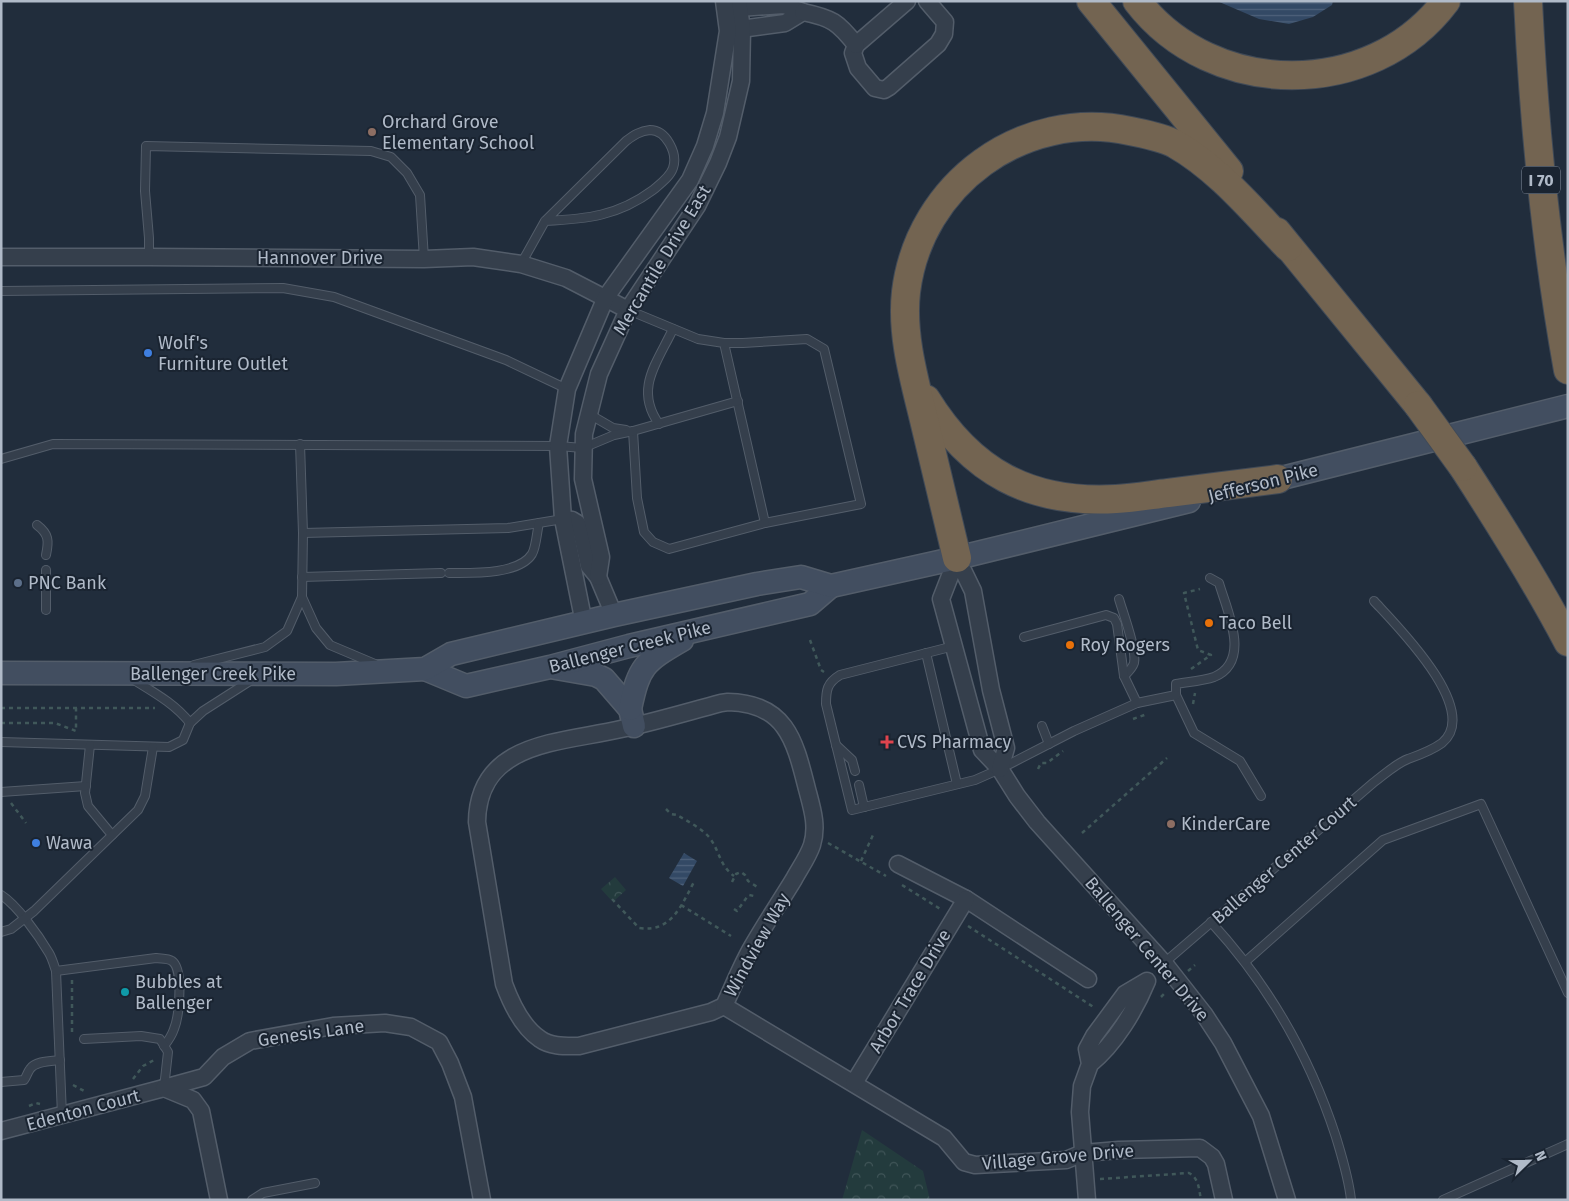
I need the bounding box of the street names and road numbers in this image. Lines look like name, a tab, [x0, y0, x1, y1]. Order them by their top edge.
road number: I 70	[1522, 166, 1560, 194]
street label: Mercantile Drive East	[608, 181, 716, 339]
street label: Hannover Drive	[257, 247, 383, 269]
street label: Jefferson Pike	[1206, 459, 1320, 507]
street label: Ballenger Creek Pike	[547, 616, 713, 678]
street label: Ballenger Creek Pike	[130, 663, 296, 685]
street label: Ballenger Center Court	[1207, 791, 1361, 929]
street label: Ballenger Center Drive	[1080, 872, 1214, 1026]
street label: Windview Way	[719, 889, 795, 1001]
street label: Arbor Trace Drive	[864, 925, 956, 1057]
street label: Genesis Lane	[256, 1015, 366, 1051]
street label: Edenton Court	[24, 1084, 143, 1136]
street label: Village Grove Drive	[981, 1139, 1135, 1175]

